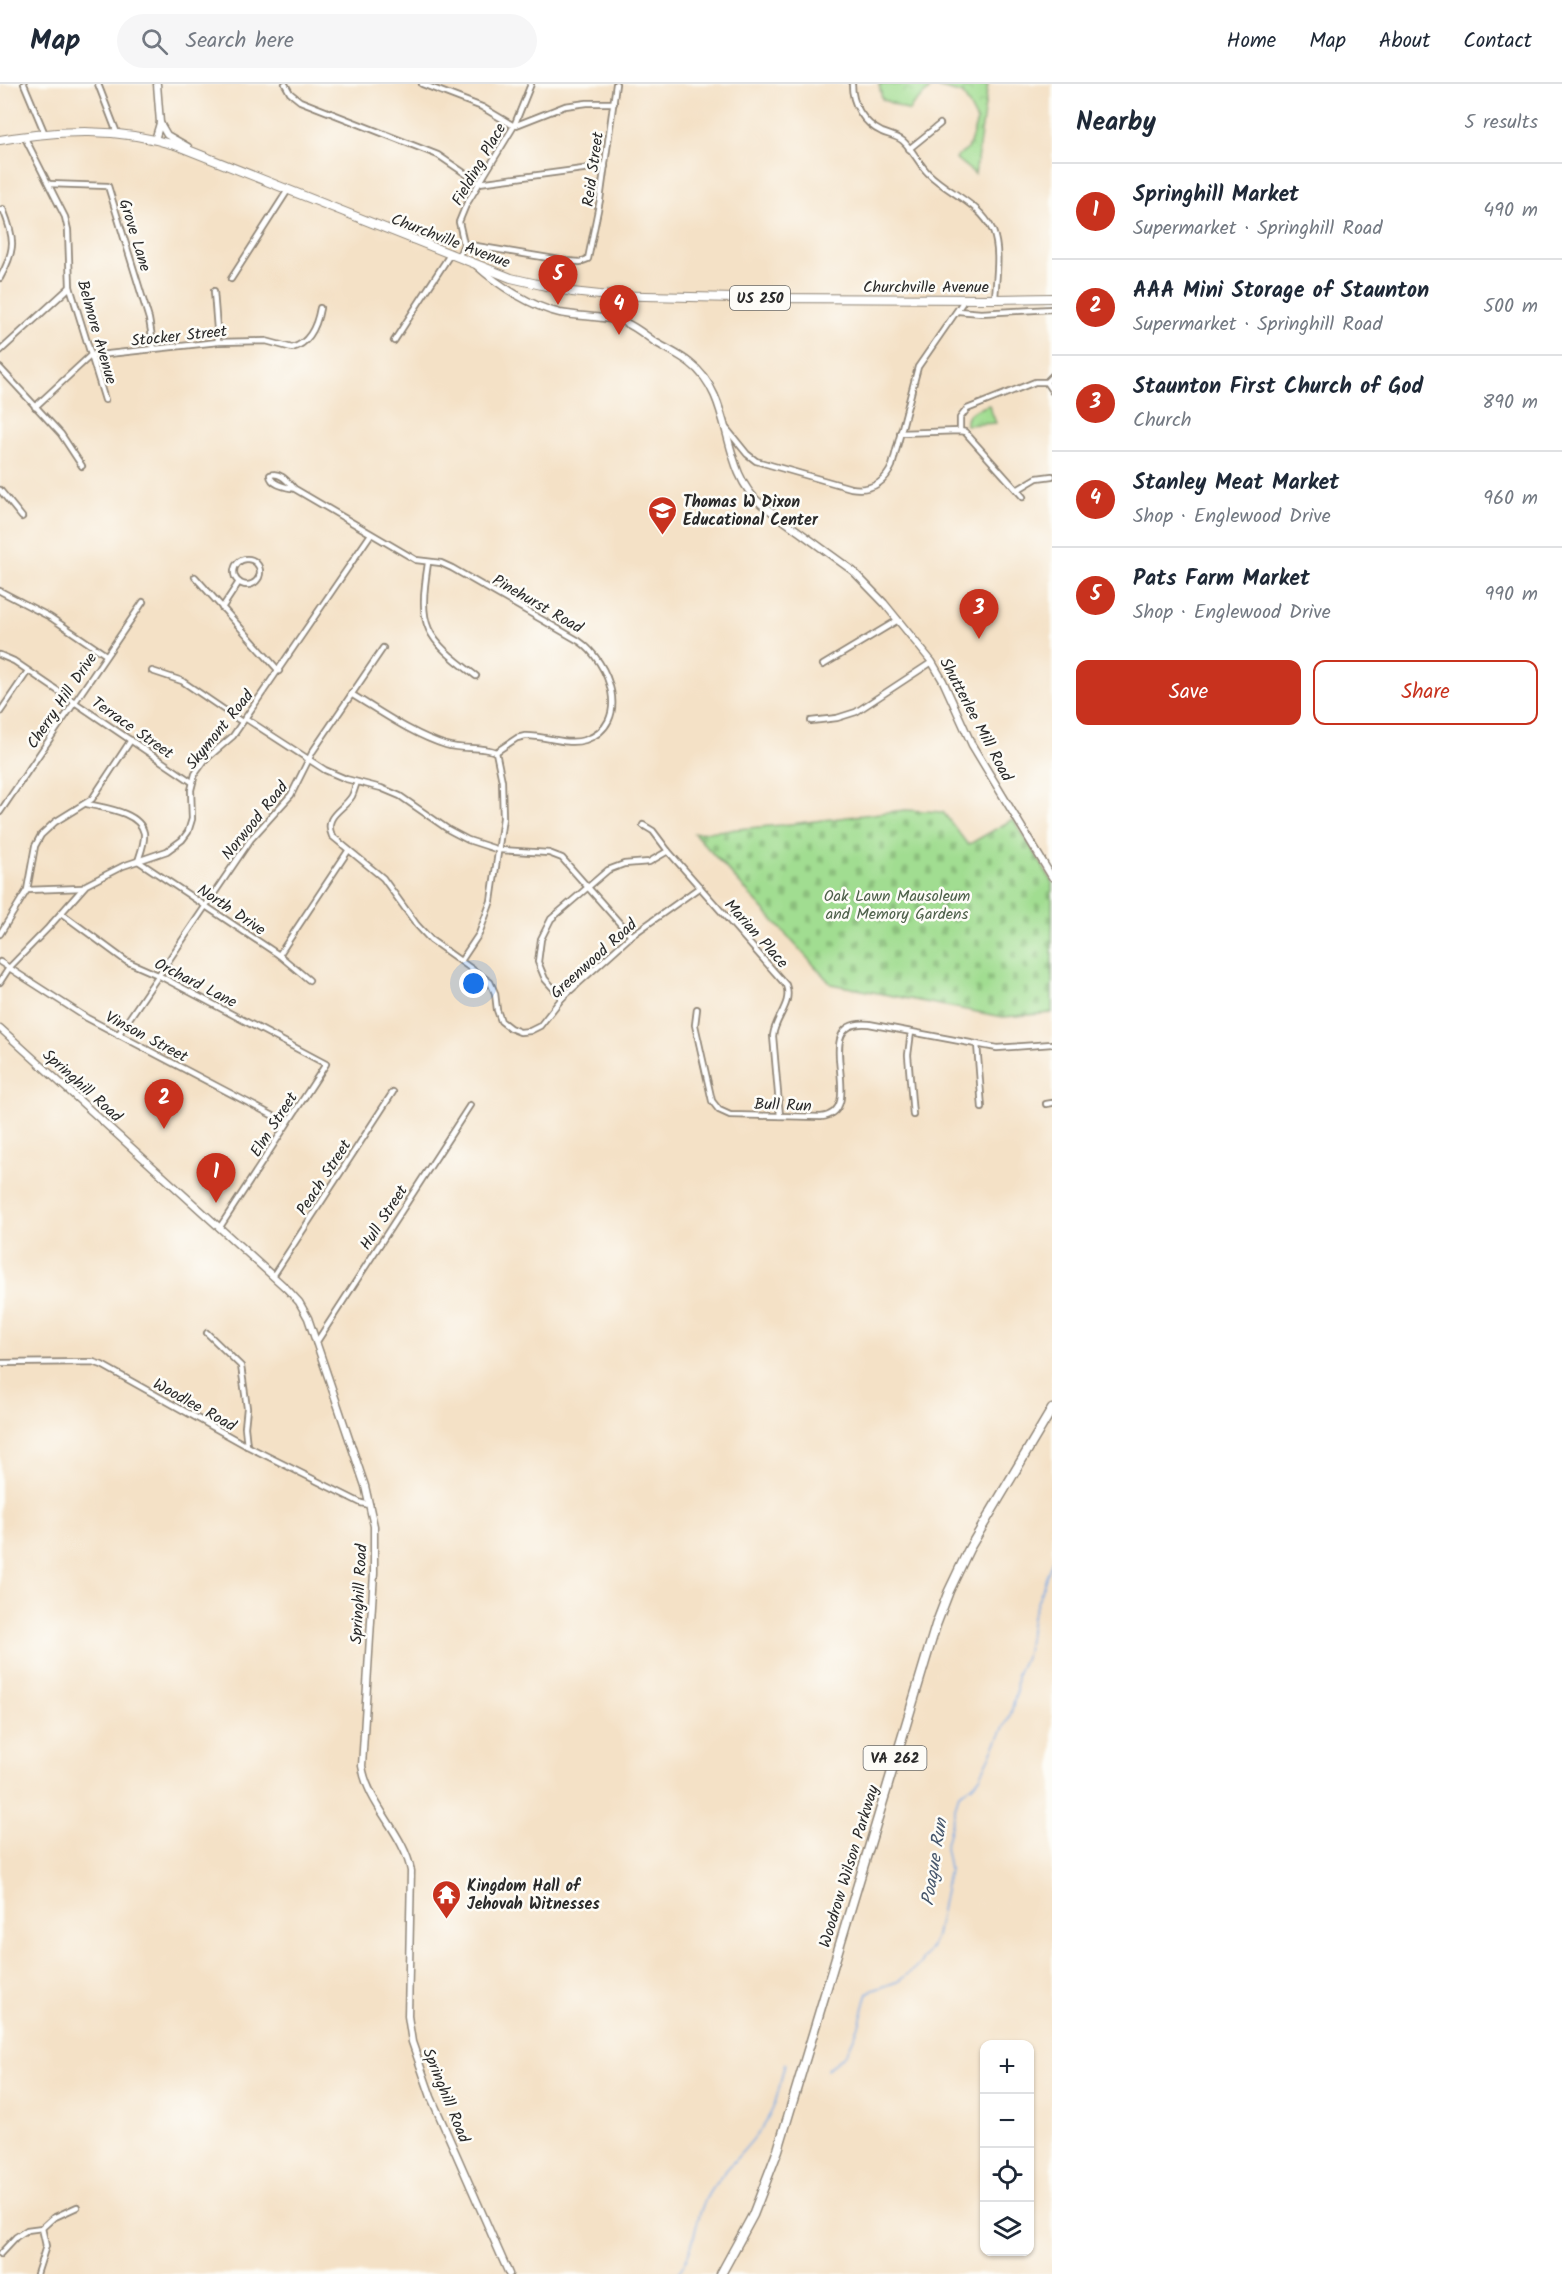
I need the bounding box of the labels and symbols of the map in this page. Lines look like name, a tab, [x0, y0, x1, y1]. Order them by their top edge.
street label: Fielding Place	[445, 119, 513, 211]
street label: Reid Street	[576, 129, 611, 208]
street label: Grove Lane	[112, 196, 157, 275]
street label: Churchville Avenue	[387, 207, 514, 276]
pin: 5	[538, 256, 578, 305]
street label: Churchville Avenue	[863, 275, 989, 300]
street label: Belmore Avenue	[70, 277, 123, 387]
pin: 4	[600, 286, 638, 335]
road number: US 250	[730, 286, 790, 310]
street label: Stocker Street	[130, 319, 229, 354]
place label: Thomas W Dixon Educational Center	[683, 490, 819, 533]
school or university icon: Thomas W Dixon Educational Center	[646, 494, 678, 536]
street label: Pinehurst Road	[487, 568, 588, 641]
pin: 3	[960, 590, 998, 639]
street label: Cherry Hill Drive	[21, 647, 104, 754]
street label: Shutterlee Mill Road	[932, 653, 1019, 787]
street label: Skymont Road	[180, 684, 261, 775]
street label: Terrace Street	[86, 691, 179, 766]
street label: Norwood Road	[216, 775, 295, 866]
street label: North Drive	[192, 878, 270, 942]
park label: Oak Lawn Mausoleum and Memory Gardens	[824, 884, 971, 927]
street label: Marian Place	[718, 894, 794, 974]
street label: Greenwood Road	[545, 912, 644, 1005]
street label: Orchard Lane	[150, 952, 241, 1015]
your location	[459, 969, 488, 998]
street label: Vinson Street	[101, 1005, 193, 1070]
street label: Springhill Road	[36, 1043, 128, 1130]
pin: 2	[144, 1080, 184, 1129]
street label: Elm Street	[244, 1087, 305, 1162]
street label: Bull Run	[754, 1092, 812, 1119]
street label: Peach Street	[290, 1134, 359, 1221]
pin: 1	[196, 1154, 236, 1203]
street label: Hull Street	[354, 1180, 415, 1255]
street label: Woodlee Road	[148, 1372, 241, 1439]
street label: Springhill Road	[344, 1542, 375, 1645]
road number: VA 262	[864, 1746, 926, 1770]
street label: Woodrow Wilson Parkway	[813, 1782, 886, 1951]
water label: Poague Run	[914, 1815, 957, 1908]
place label: Kingdom Hall of Jehovah Witnesses	[467, 1874, 600, 1917]
temple icon: Kingdom Hall of Jehovah Witnesses	[430, 1878, 462, 1920]
street label: Springhill Road	[415, 2044, 476, 2148]

